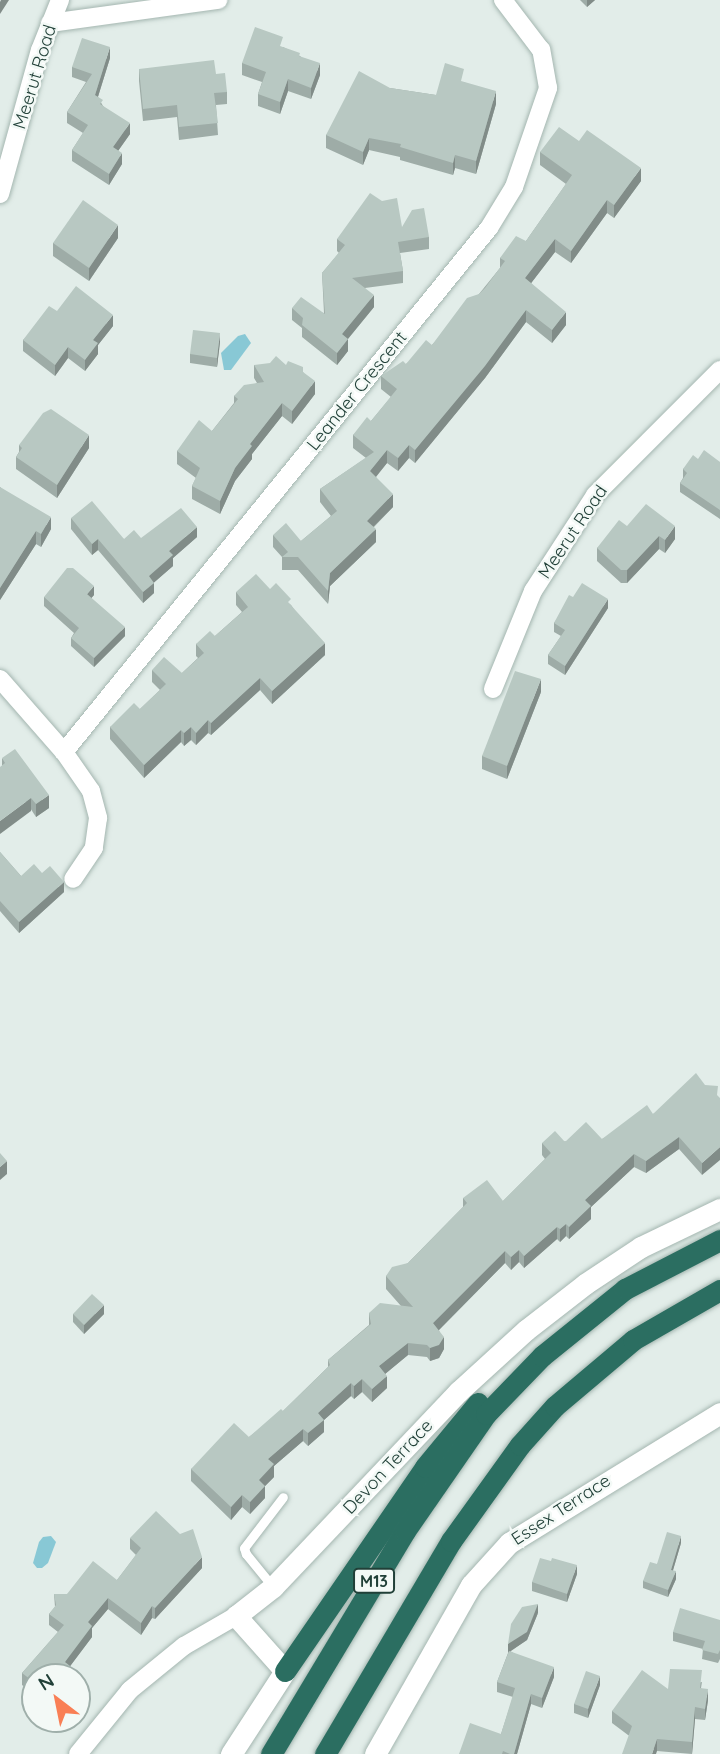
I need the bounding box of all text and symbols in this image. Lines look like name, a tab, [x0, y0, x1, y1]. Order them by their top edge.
street label: Meerut Road	[9, 22, 61, 132]
street label: Leander Crescent	[302, 327, 412, 455]
street label: Meerut Road	[534, 481, 612, 583]
street label: Devon Terrace	[339, 1415, 437, 1519]
street label: Essex Terrace	[507, 1470, 615, 1550]
road number: M13	[353, 1568, 395, 1594]
north arrow	[21, 1663, 91, 1733]
text: N	[34, 1668, 58, 1696]

